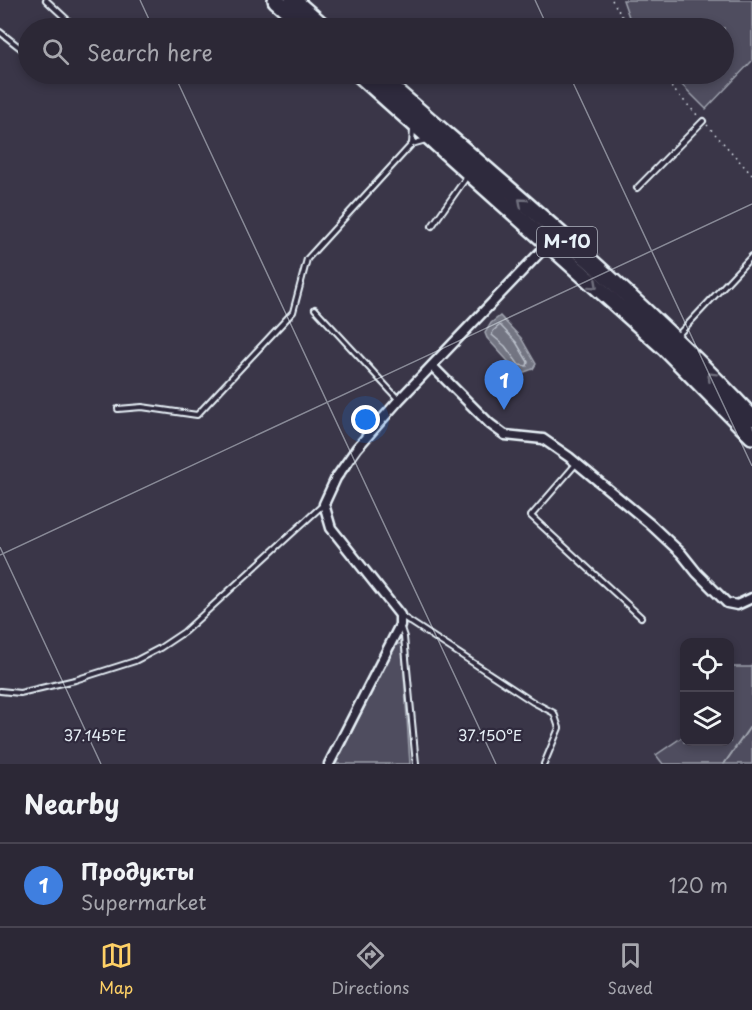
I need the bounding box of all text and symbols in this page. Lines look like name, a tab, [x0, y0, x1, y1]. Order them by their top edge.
search box	[18, 18, 734, 84]
icon: search	[39, 35, 72, 68]
text: Search here	[87, 35, 213, 68]
one-way arrow	[517, 198, 528, 209]
road number: М-10	[537, 227, 597, 257]
one-way arrow	[587, 278, 598, 289]
pin: 1	[484, 360, 524, 410]
one-way arrow	[708, 373, 719, 384]
your location	[351, 405, 380, 434]
map controls	[680, 638, 734, 746]
button: locate	[680, 638, 734, 692]
button: layers	[680, 692, 734, 746]
text: 37.145°E	[64, 723, 126, 746]
text: 37.150°E	[458, 723, 522, 746]
text: Nearby	[24, 784, 119, 823]
text: Продукты	[81, 854, 194, 887]
text: 1	[39, 870, 48, 900]
text: 120 m	[669, 870, 728, 900]
text: Supermarket	[81, 887, 207, 917]
tab: Map	[99, 939, 133, 999]
tab: Directions	[331, 939, 409, 999]
tab: Saved	[607, 939, 653, 999]

